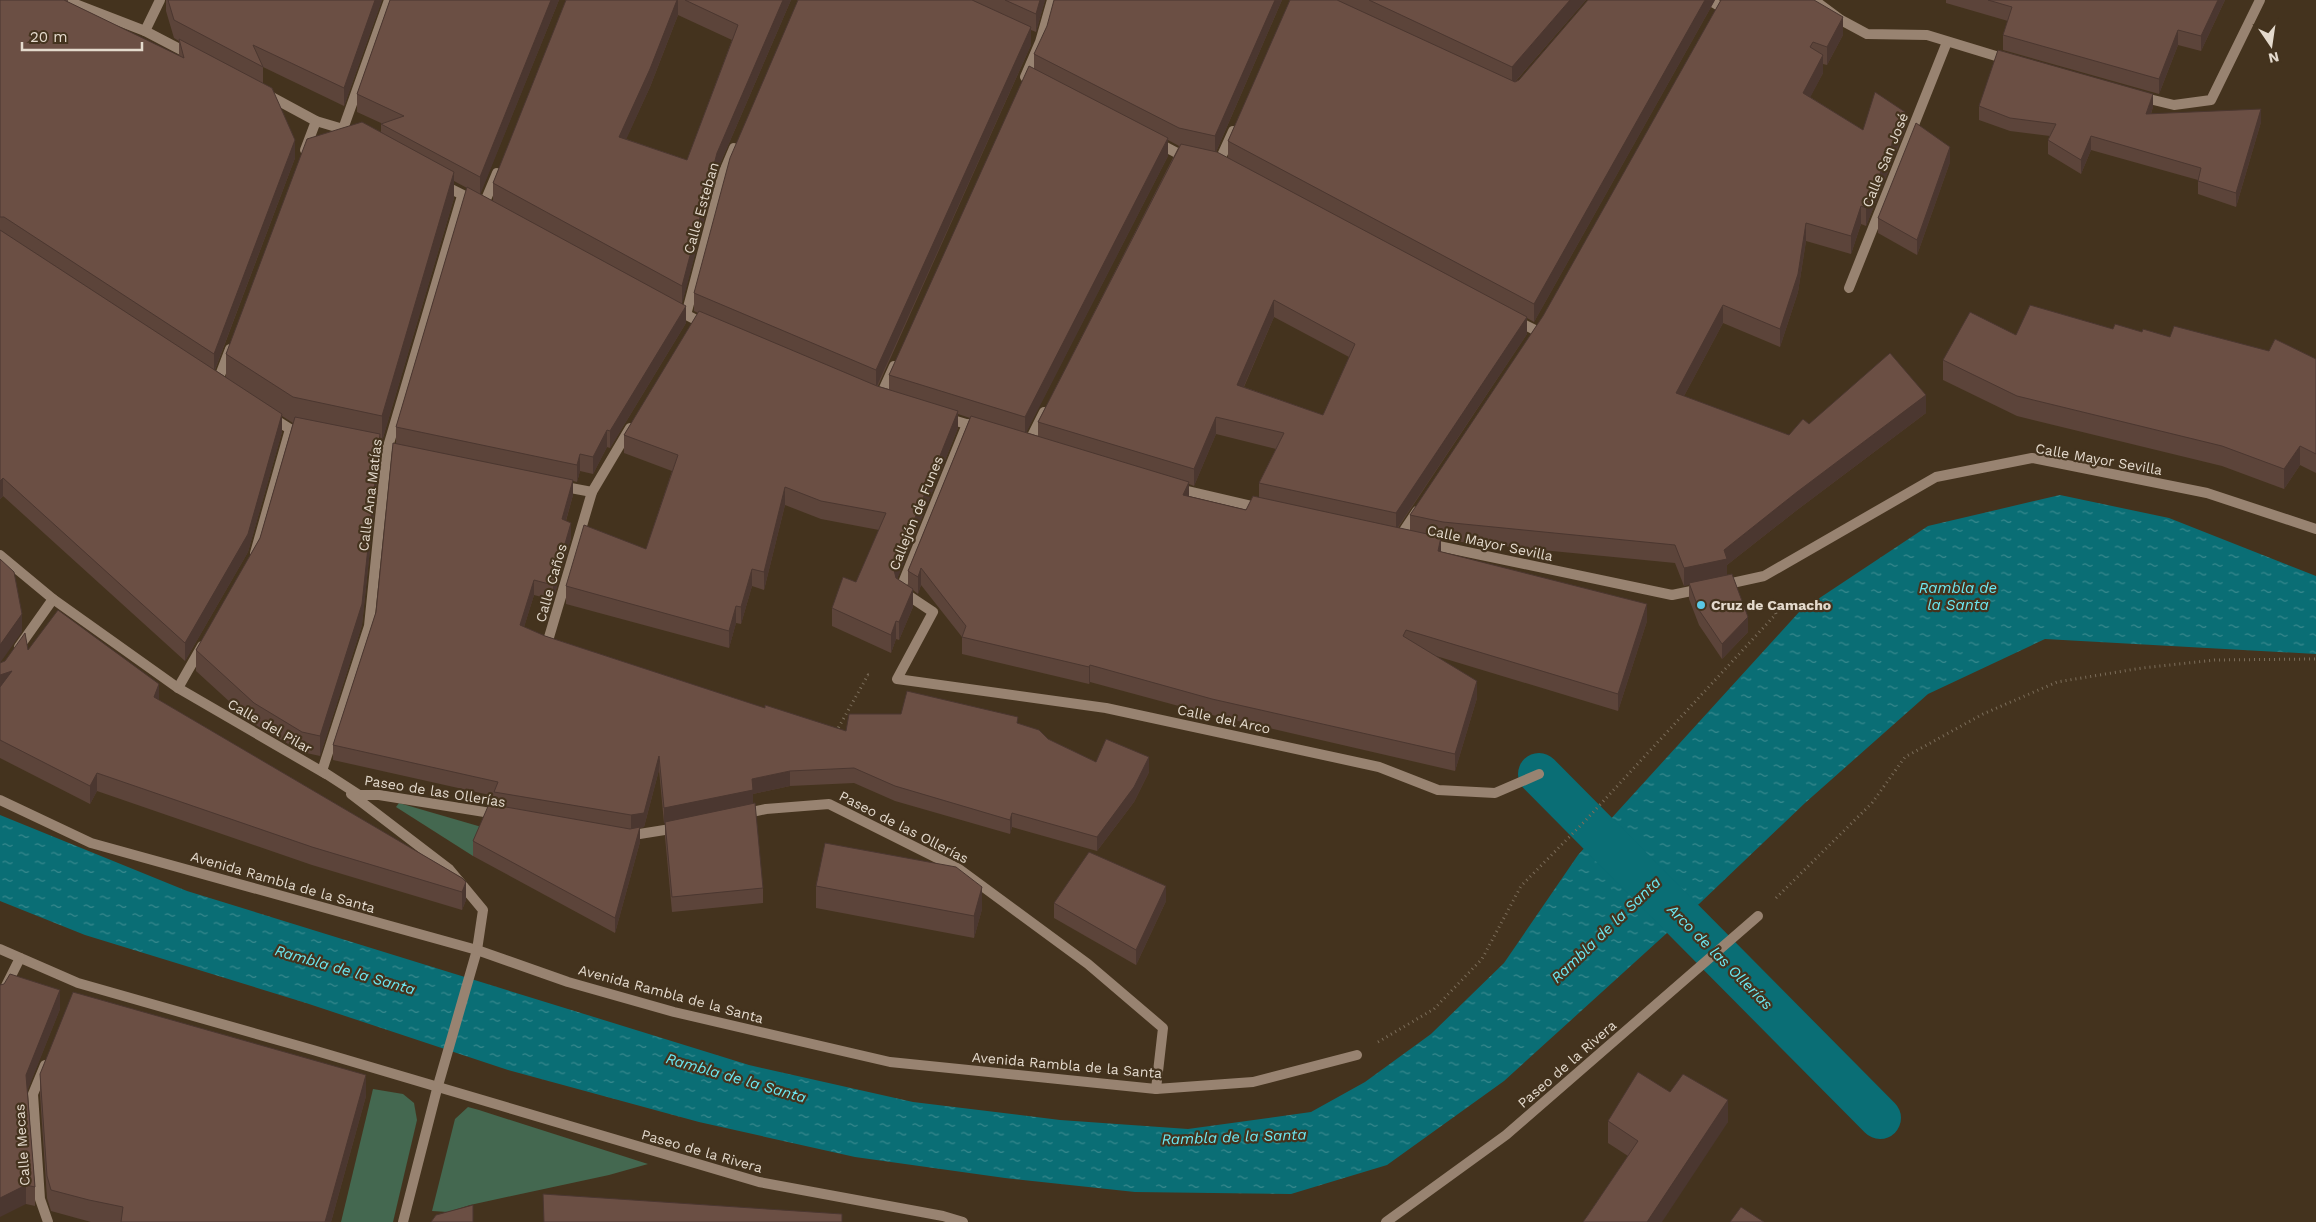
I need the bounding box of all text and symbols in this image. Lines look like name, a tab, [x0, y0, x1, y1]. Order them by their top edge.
scale bar	[22, 20, 142, 52]
north arrow	[2246, 20, 2296, 70]
text: 20 m	[30, 28, 68, 46]
text: N	[2267, 49, 2281, 67]
street label: Calle San José	[1859, 110, 1911, 210]
street label: Calle Esteban	[680, 160, 722, 256]
street label: Calle Ana Matías	[355, 438, 385, 552]
street label: Calle Mayor Sevilla	[2034, 440, 2164, 478]
street label: Callejón de Funes	[886, 453, 946, 573]
street label: Calle Mayor Sevilla	[1425, 522, 1555, 564]
street label: Calle Caños	[532, 542, 570, 624]
water label: Rambla de la Santa	[1919, 579, 1997, 614]
place label: Cruz de Camacho	[1711, 597, 1831, 613]
marker: Cruz de Camacho	[1695, 599, 1707, 611]
street label: Calle del Pilar	[225, 695, 315, 757]
street label: Calle del Arco	[1176, 701, 1272, 737]
street label: Paseo de las Ollerías	[363, 772, 507, 810]
street label: Paseo de las Ollerías	[837, 787, 971, 867]
street label: Avenida Rambla de la Santa	[189, 848, 377, 916]
water label: Rambla de la Santa	[1548, 873, 1664, 987]
water label: Arco de las Ollerías	[1663, 900, 1777, 1014]
water label: Rambla de la Santa	[273, 941, 417, 999]
street label: Avenida Rambla de la Santa	[577, 962, 765, 1026]
street label: Paseo de la Rivera	[1515, 1017, 1620, 1111]
water label: Rambla de la Santa	[664, 1049, 808, 1107]
street label: Avenida Rambla de la Santa	[971, 1049, 1163, 1081]
street label: Calle Mecas	[11, 1104, 33, 1186]
water label: Rambla de la Santa	[1161, 1125, 1307, 1149]
street label: Paseo de la Rivera	[640, 1126, 764, 1176]

